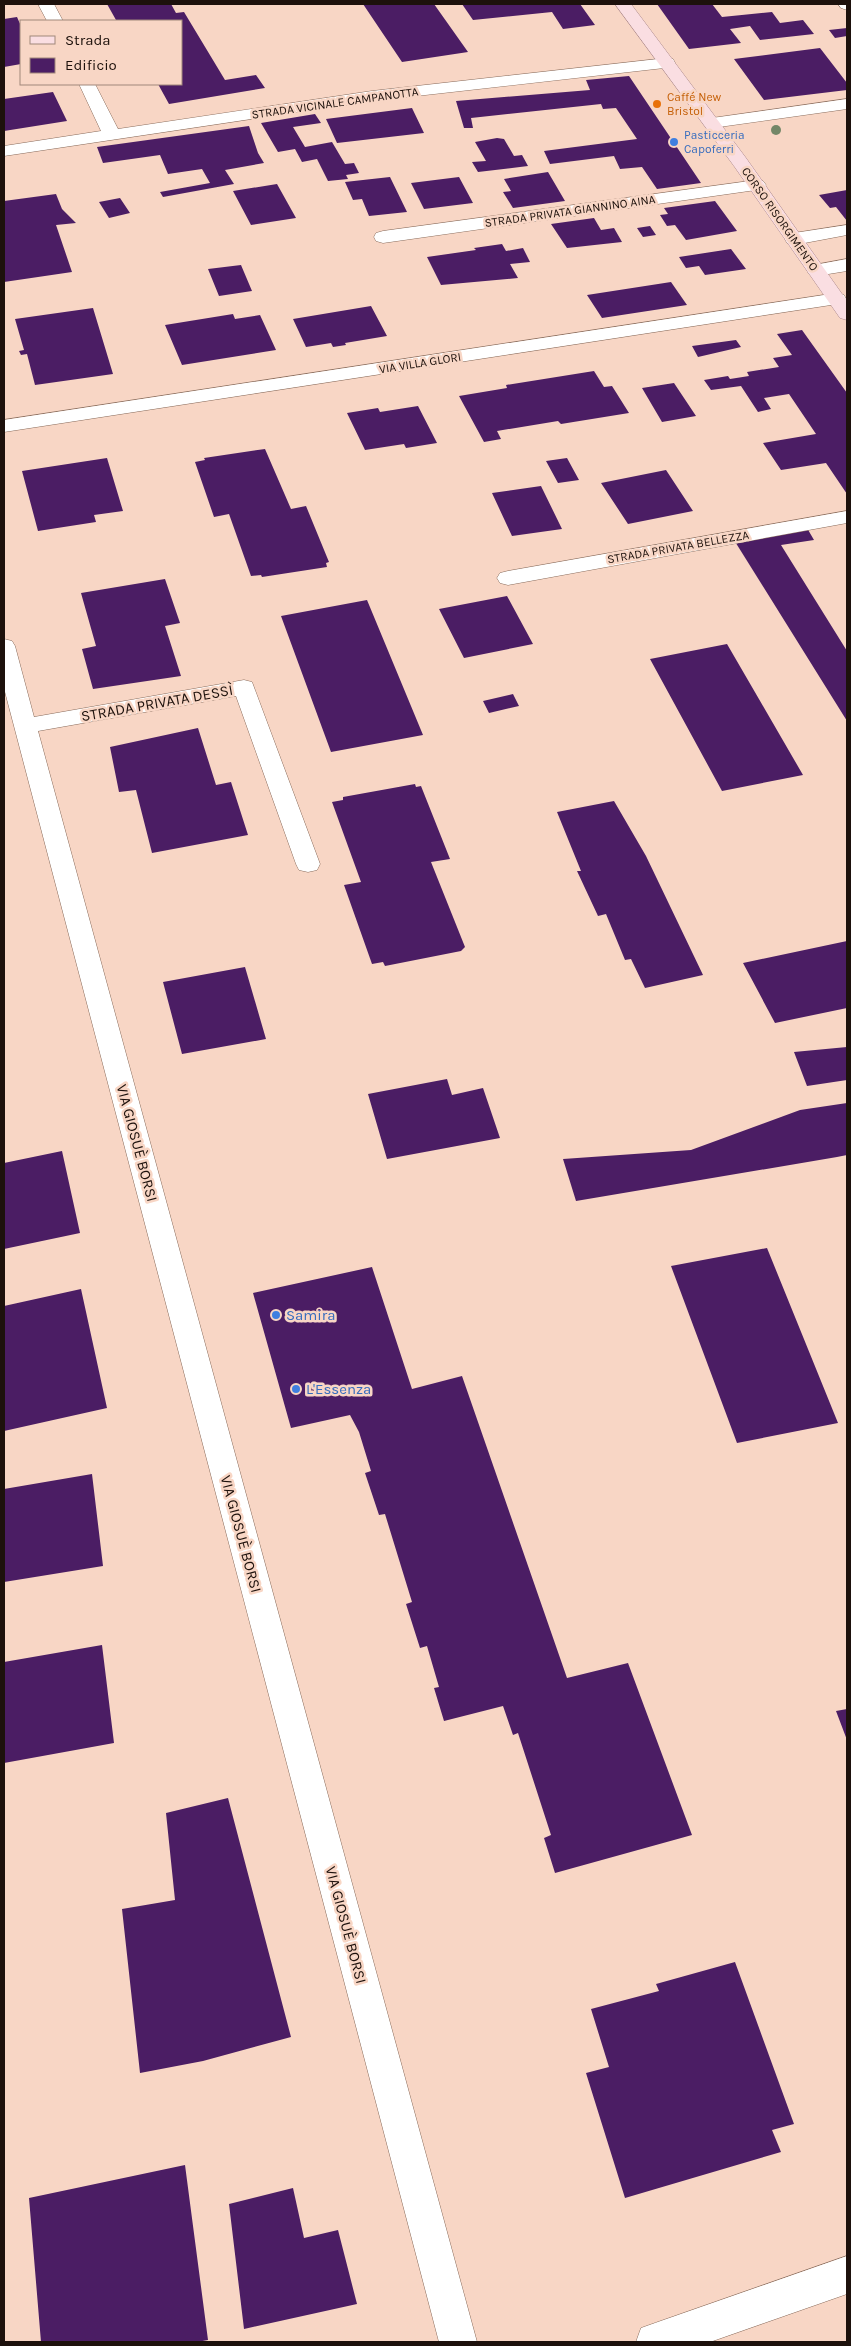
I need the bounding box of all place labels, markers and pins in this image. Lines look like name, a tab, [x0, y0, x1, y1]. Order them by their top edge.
place label: Caffé New Bristol	[667, 90, 722, 118]
marker: Caffé New Bristol	[651, 98, 663, 110]
place label: Pasticceria Capoferri	[684, 128, 745, 156]
marker: Pasticceria Capoferri	[668, 136, 680, 148]
place label: Samira	[286, 1306, 336, 1324]
marker: Samira	[270, 1309, 282, 1321]
place label: L'Essenza	[306, 1380, 371, 1398]
marker: L'Essenza	[290, 1383, 302, 1395]

